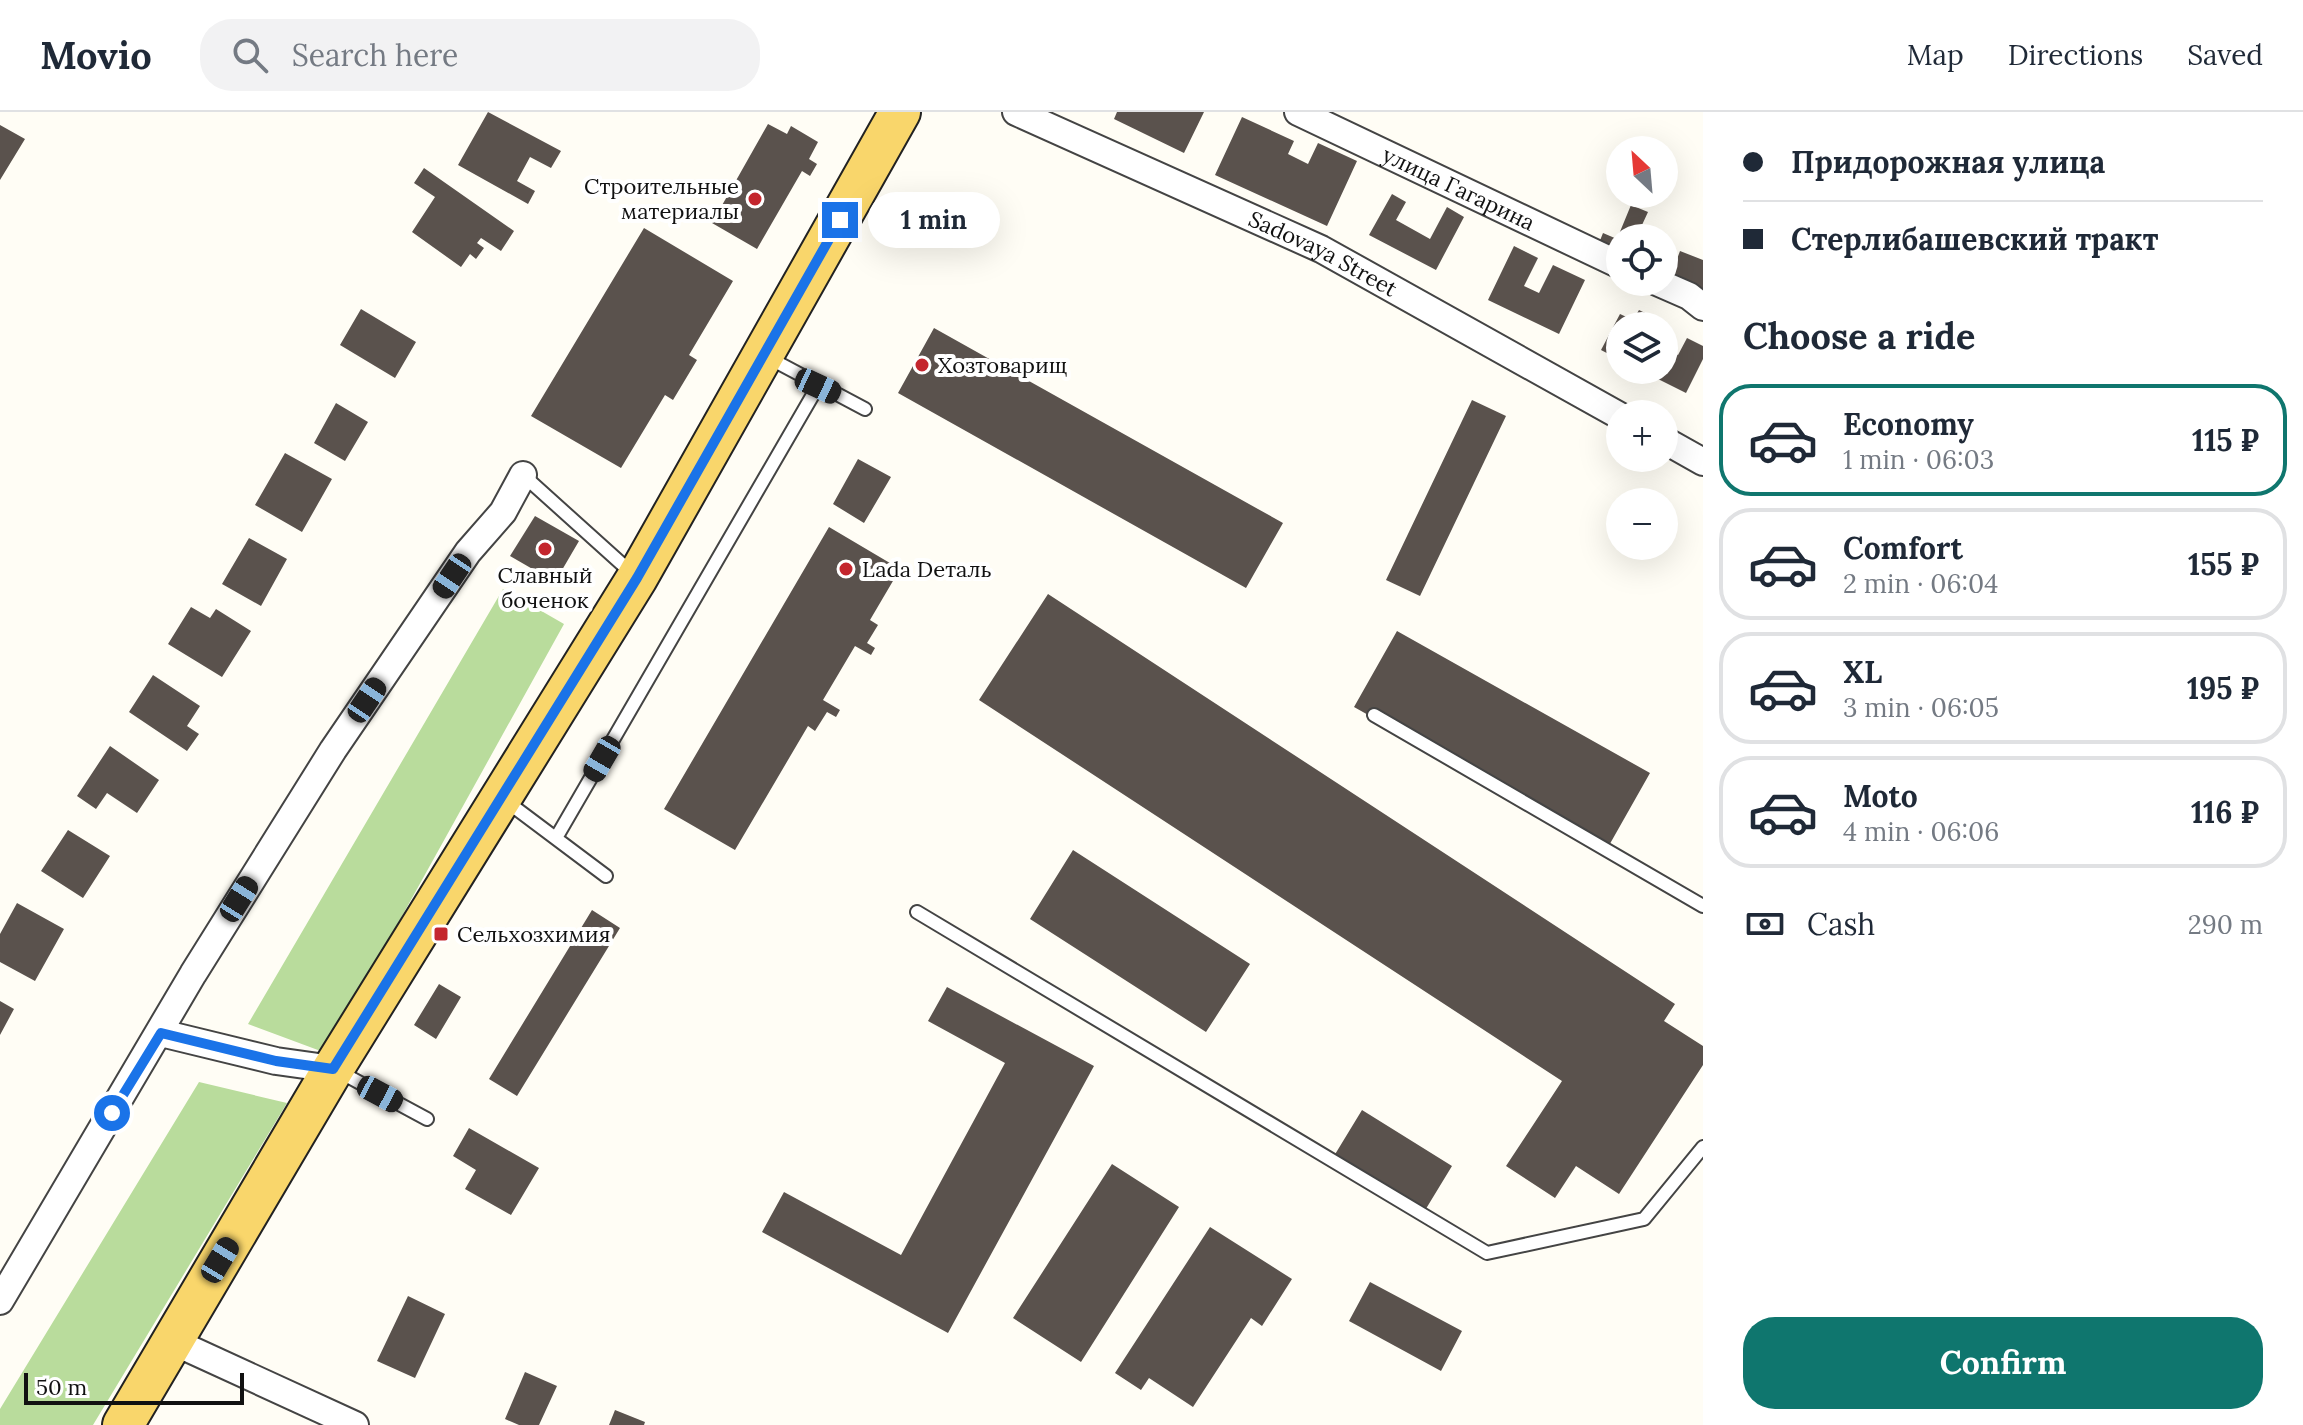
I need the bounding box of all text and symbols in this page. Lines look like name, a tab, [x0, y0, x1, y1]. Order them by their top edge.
search box	[200, 19, 760, 91]
text: Movio	[40, 31, 152, 79]
icon: search	[228, 33, 272, 77]
text: Search here	[292, 36, 458, 74]
text: Map	[1907, 37, 1964, 73]
text: Directions	[2008, 37, 2143, 73]
text: Saved	[2187, 37, 2263, 73]
north arrow	[1606, 136, 1678, 208]
map controls	[1606, 136, 1678, 560]
street label: улица Гагарина	[1378, 140, 1540, 237]
text: Придорожная улица	[1791, 143, 2105, 181]
place label: Строительные материалы	[584, 172, 739, 225]
marker: Строительные материалы	[746, 190, 764, 208]
callout: 1 min	[868, 192, 1000, 248]
route end	[822, 202, 858, 238]
text: 1 min	[901, 203, 967, 236]
street label: Sadovaya Street	[1244, 204, 1403, 303]
text: Стерлибашевский тракт	[1791, 220, 2158, 258]
button: locate	[1606, 224, 1678, 296]
button: layers	[1606, 312, 1678, 384]
text: Choose a ride	[1743, 313, 1975, 359]
place label: Хозтоварищ	[938, 351, 1067, 379]
marker: Хозтоварищ	[913, 356, 931, 374]
car	[791, 365, 845, 407]
button: +	[1606, 400, 1678, 472]
icon: car	[1747, 404, 1819, 476]
text: Economy	[1843, 405, 1974, 443]
text: 115 ₽	[2192, 421, 2259, 459]
text: 1 min · 06:03	[1843, 443, 1994, 476]
button: −	[1606, 488, 1678, 560]
icon: car	[1747, 528, 1819, 600]
text: Comfort	[1843, 529, 1963, 567]
marker: Славный боченок	[536, 540, 554, 558]
text: 155 ₽	[2188, 545, 2259, 583]
car	[429, 549, 475, 603]
place label: Lada Dеталь	[862, 555, 992, 583]
marker: Lada Dеталь	[837, 560, 855, 578]
place label: Славный боченок	[497, 561, 593, 614]
text: 2 min · 06:04	[1843, 567, 1998, 600]
icon: car	[1747, 652, 1819, 724]
text: XL	[1843, 653, 1882, 691]
text: 195 ₽	[2187, 669, 2259, 707]
car	[344, 673, 390, 727]
text: 3 min · 06:05	[1843, 691, 1999, 724]
car	[580, 732, 624, 786]
icon: car	[1747, 776, 1819, 848]
text: Moto	[1843, 777, 1918, 815]
text: 116 ₽	[2191, 793, 2259, 831]
text: 4 min · 06:06	[1843, 815, 1999, 848]
car	[216, 872, 262, 926]
icon: cash	[1743, 902, 1787, 946]
text: Cash	[1807, 905, 1875, 943]
text: 290 m	[2188, 908, 2263, 941]
place label: Сельхозхимия	[457, 920, 611, 948]
marker: Сельхозхимия	[432, 925, 450, 943]
car	[353, 1072, 407, 1116]
route start	[94, 1095, 130, 1131]
car	[197, 1233, 243, 1287]
button: Confirm	[1743, 1317, 2263, 1409]
scale bar	[24, 1369, 244, 1405]
text: 50 m	[36, 1373, 87, 1401]

